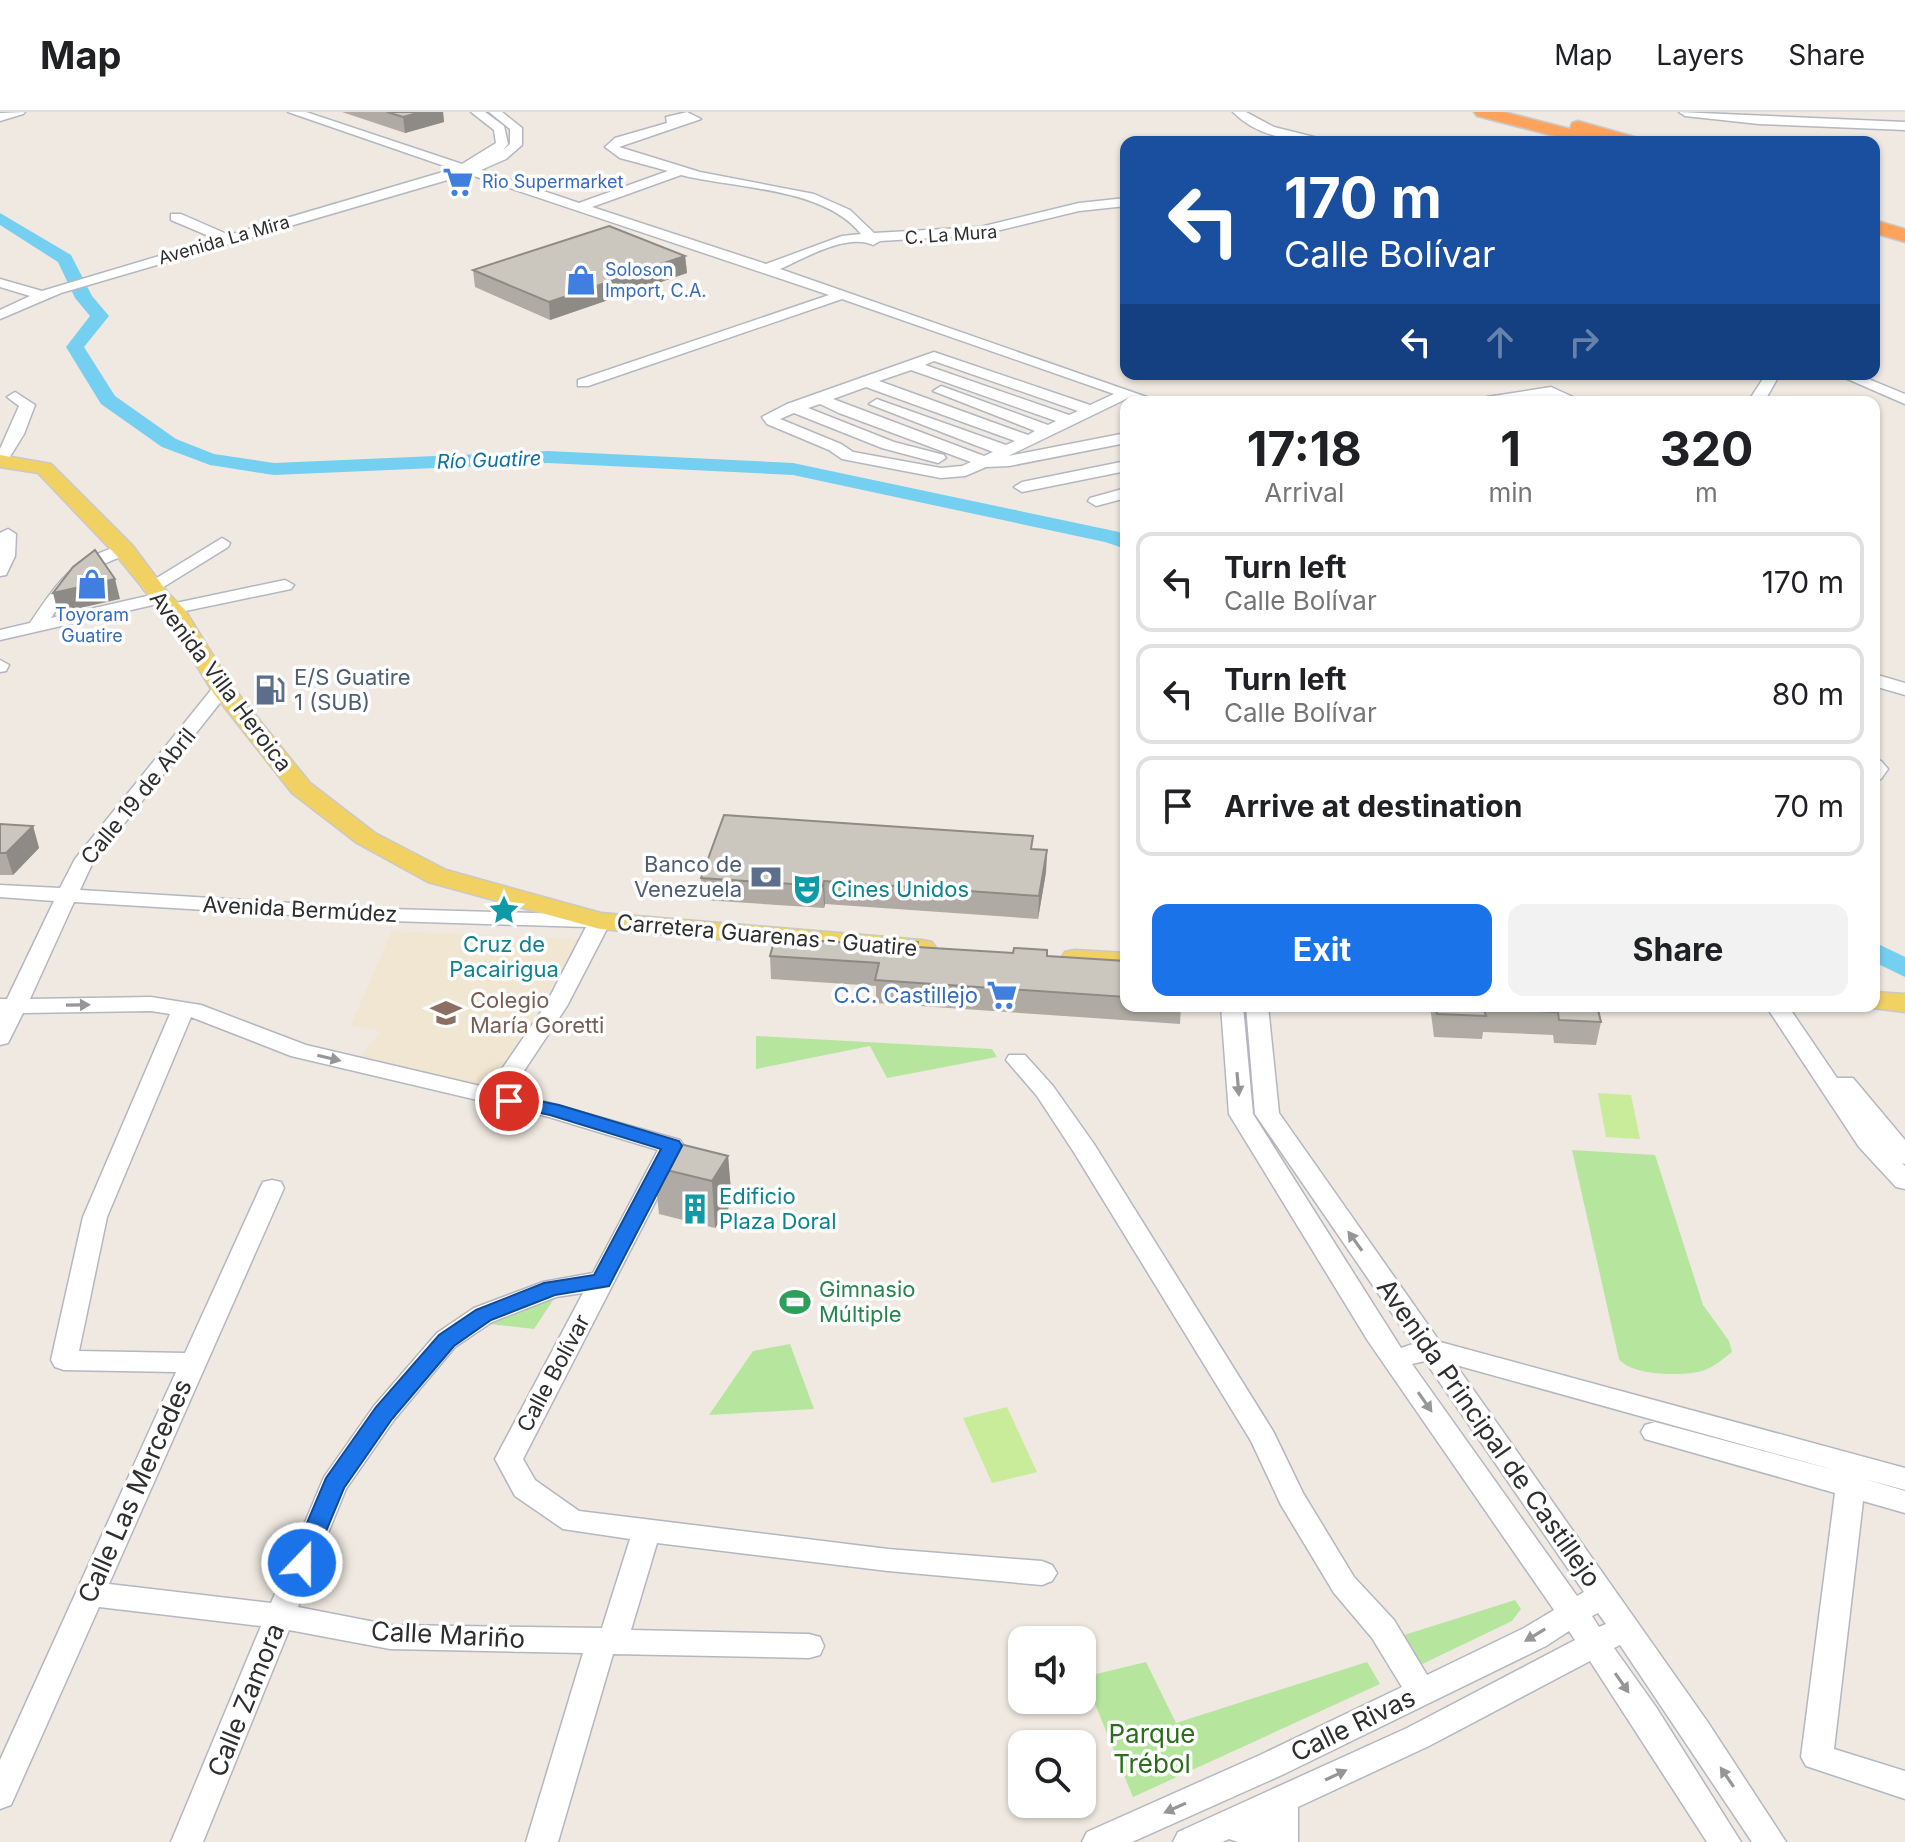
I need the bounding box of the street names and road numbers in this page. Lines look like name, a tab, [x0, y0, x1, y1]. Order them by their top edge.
street label: Avenida La Mira	[156, 211, 292, 268]
street label: C. La Mura	[904, 221, 998, 248]
street label: Avenida Villa Heroica	[145, 586, 297, 776]
street label: Calle 19 de Abril	[75, 723, 201, 869]
street label: Avenida Bermúdez	[202, 891, 398, 927]
street label: Carretera Guarenas - Guatire	[616, 909, 918, 961]
street label: Avenida Principal de Castillejo	[1371, 1273, 1608, 1593]
street label: Calle Bolívar	[511, 1310, 595, 1436]
street label: Calle Las Mercedes	[71, 1374, 198, 1608]
street label: Calle Mariño	[370, 1615, 526, 1654]
street label: Calle Zamora	[201, 1619, 290, 1781]
street label: Calle Rivas	[1286, 1681, 1420, 1768]

